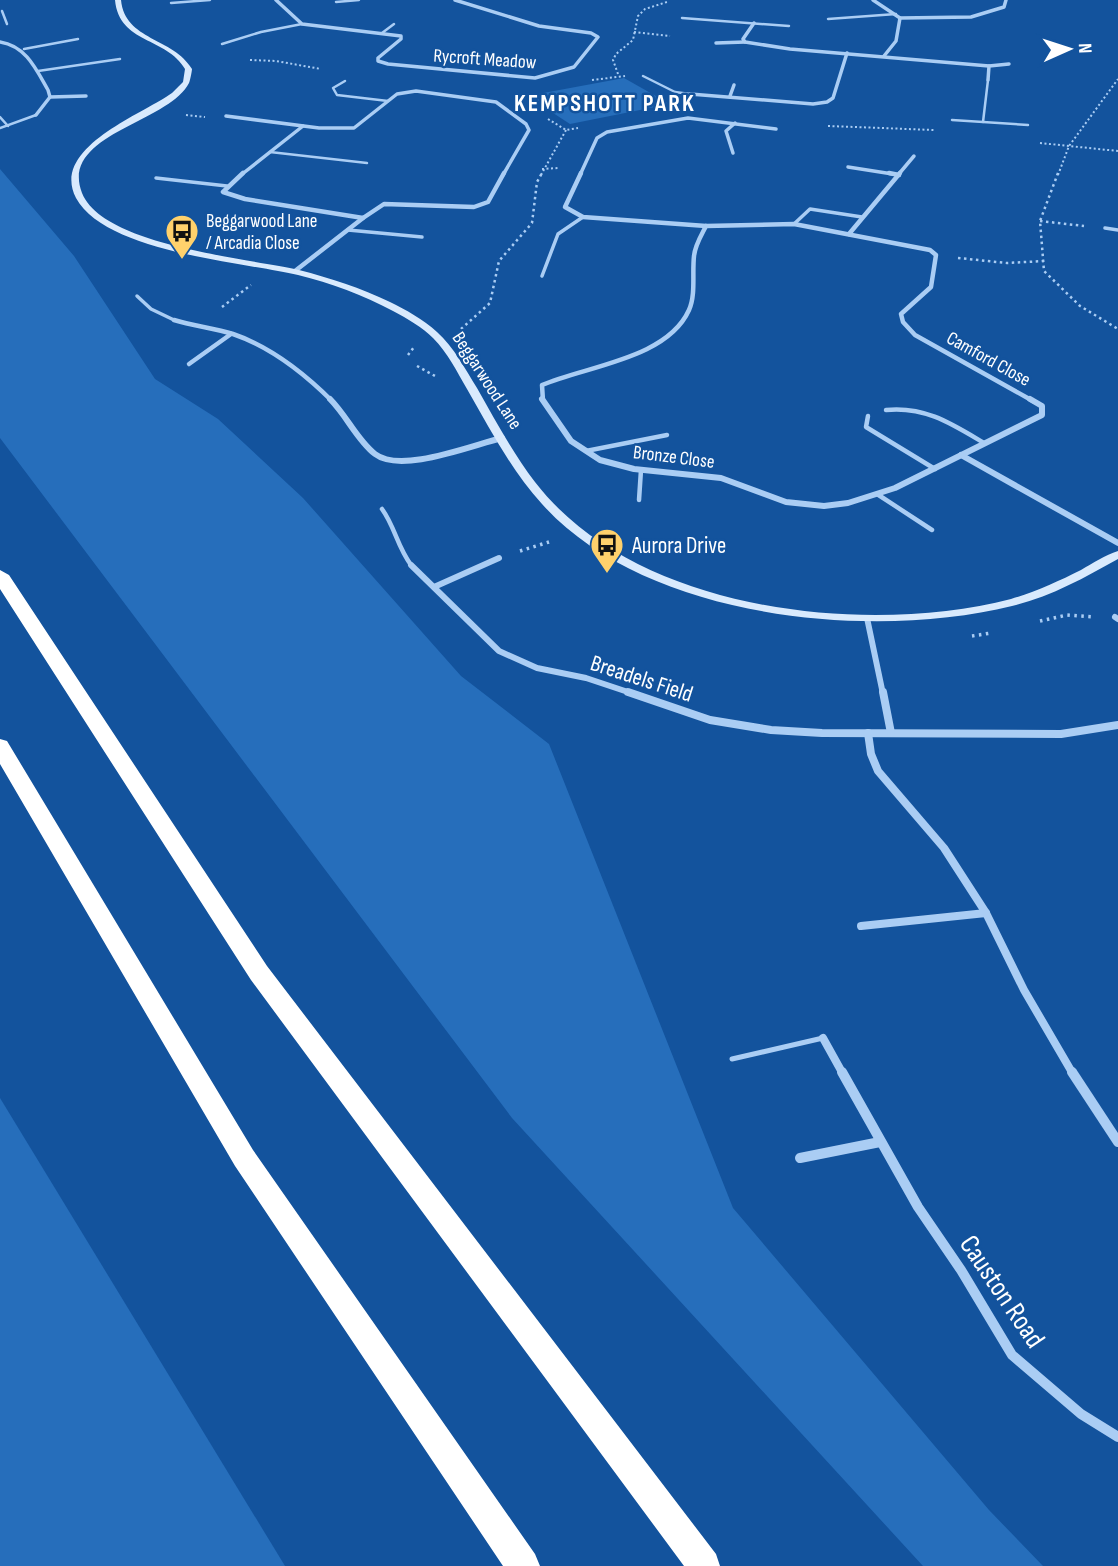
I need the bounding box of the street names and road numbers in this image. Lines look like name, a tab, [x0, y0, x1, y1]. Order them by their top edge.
street label: Rycroft Meadow	[433, 44, 537, 75]
street label: Camford Close	[942, 327, 1034, 392]
street label: Beggarwood Lane	[447, 328, 527, 434]
street label: Bronze Close	[632, 441, 716, 474]
street label: Breadels Field	[587, 649, 696, 709]
street label: Causton Road	[952, 1229, 1051, 1354]

